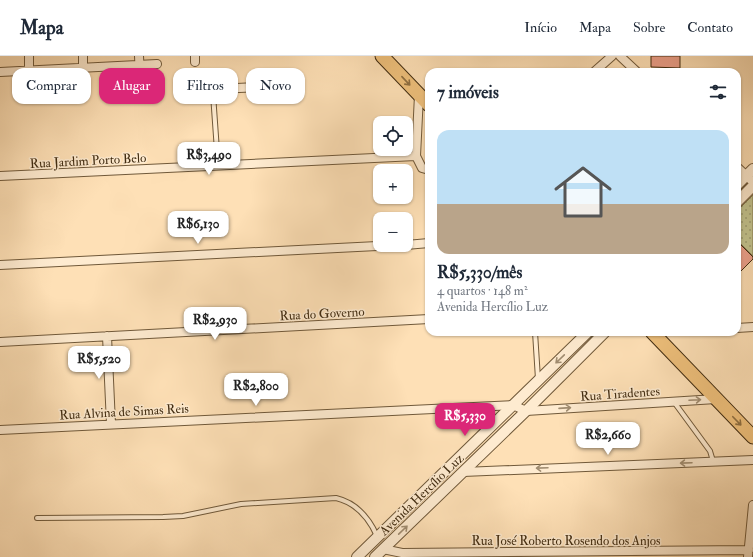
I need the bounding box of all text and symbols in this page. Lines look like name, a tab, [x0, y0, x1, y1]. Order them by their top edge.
text: Mapa	[20, 16, 64, 40]
text: Início	[524, 19, 557, 36]
text: Mapa	[579, 19, 611, 36]
text: Sobre	[633, 19, 665, 36]
text: Contato	[687, 19, 733, 36]
chip: Comprar	[12, 68, 91, 104]
chip: Alugar	[99, 68, 165, 104]
chip: Filtros	[173, 68, 238, 104]
chip: Novo	[246, 68, 305, 104]
one-way arrow	[401, 76, 410, 86]
icon: filters	[707, 81, 729, 103]
text: 7 imóveis	[437, 82, 499, 103]
map controls	[373, 116, 413, 252]
button: locate	[373, 116, 413, 156]
pin: R$3,490	[172, 142, 246, 176]
text: R$3,490	[186, 147, 232, 163]
street label: Rua Jardim Porto Belo	[29, 150, 147, 172]
icon: home	[547, 156, 619, 228]
button: +	[373, 164, 413, 204]
pin: R$6,130	[161, 211, 235, 245]
button: −	[373, 212, 413, 252]
text: R$6,130	[177, 216, 219, 232]
text: R$5,330/mês	[437, 262, 522, 283]
text: 4 quartos · 148 m²	[437, 283, 528, 299]
text: Avenida Hercílio Luz	[437, 299, 548, 315]
street label: Rua do Governo	[279, 304, 365, 324]
pin: R$2,930	[178, 307, 252, 341]
text: R$2,930	[193, 312, 237, 328]
pin: R$5,520	[62, 346, 136, 380]
text: R$5,520	[77, 351, 121, 367]
one-way arrow	[555, 354, 565, 364]
pin: R$2,800	[219, 373, 293, 407]
text: R$2,800	[233, 378, 279, 394]
street label: Rua Tiradentes	[580, 383, 661, 405]
one-way arrow	[688, 397, 701, 404]
street label: Rua Alvina de Simas Reis	[59, 401, 190, 423]
pin: R$5,330	[428, 403, 502, 437]
one-way arrow	[558, 405, 571, 412]
text: R$5,330	[444, 408, 486, 424]
one-way arrow	[732, 416, 742, 426]
pin: R$2,660	[571, 422, 645, 456]
text: R$2,660	[585, 427, 631, 443]
street label: Avenida Hercílio Luz	[375, 450, 468, 540]
one-way arrow	[680, 459, 693, 466]
one-way arrow	[536, 465, 549, 472]
one-way arrow	[398, 525, 408, 535]
street label: Rua José Roberto Rosendo dos Anjos	[471, 533, 661, 549]

